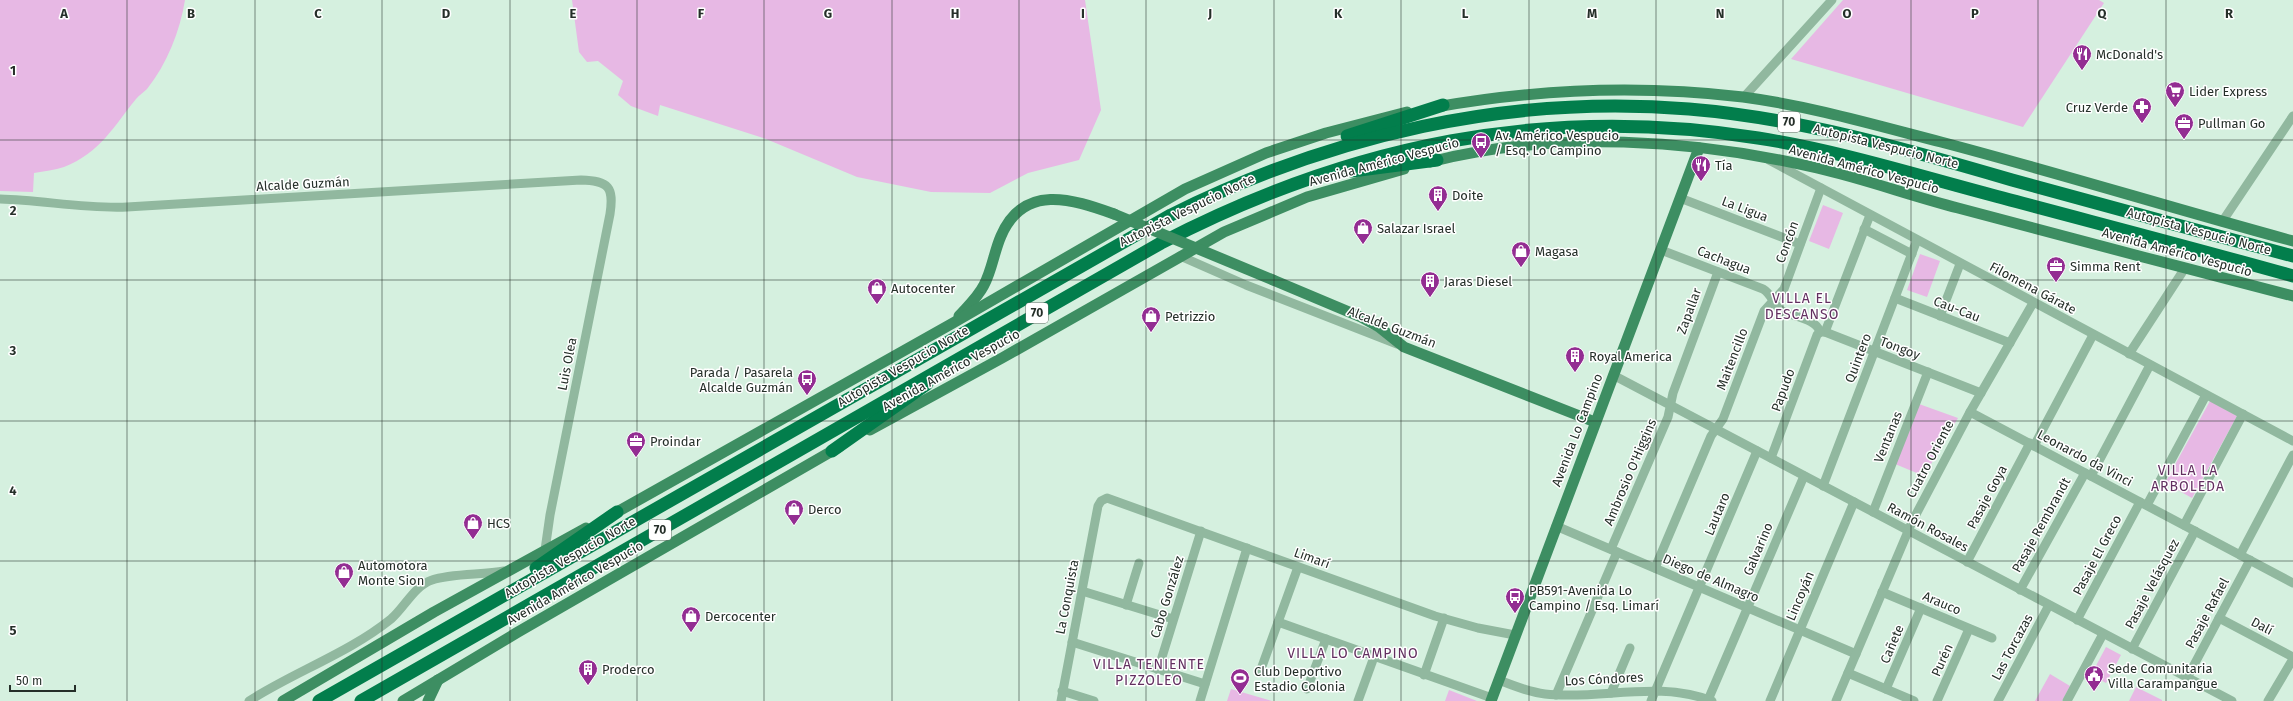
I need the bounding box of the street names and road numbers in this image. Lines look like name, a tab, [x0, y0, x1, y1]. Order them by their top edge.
road number: 70	[1778, 112, 1800, 132]
street label: Autopista Vespucio Norte	[1812, 121, 1960, 171]
street label: Avenida Américo Vespucio	[1307, 135, 1461, 189]
street label: Avenida Américo Vespucio	[1787, 142, 1941, 196]
street label: Autopista Vespucio Norte	[1117, 171, 1257, 249]
street label: Alcalde Guzmán	[256, 174, 350, 194]
street label: La Ligua	[1720, 193, 1770, 225]
street label: Autopista Vespucio Norte	[2125, 204, 2273, 258]
street label: Concón	[1773, 219, 1801, 265]
street label: Avenida Américo Vespucio	[2100, 225, 2254, 279]
street label: Cachagua	[1695, 243, 1753, 277]
street label: Filomena Gárate	[1987, 259, 2079, 317]
street label: Zapallar	[1674, 286, 1704, 336]
street label: Cau-Cau	[1932, 293, 1982, 325]
road number: 70	[1026, 303, 1048, 323]
street label: Alcalde Guzmán	[1346, 303, 1438, 351]
street label: Autopista Vespucio Norte	[835, 322, 971, 410]
street label: Avenida Américo Vespucio	[880, 326, 1022, 414]
street label: Maitencillo	[1713, 326, 1751, 392]
street label: Quintero	[1842, 331, 1874, 385]
street label: Tongoy	[1878, 334, 1923, 363]
street label: Luis Olea	[555, 336, 579, 392]
street label: Papudo	[1768, 366, 1798, 414]
street label: Avenida Lo Campino	[1549, 371, 1605, 489]
street label: Ventanas	[1871, 409, 1905, 465]
street label: Ambrosio O'Higgins	[1601, 416, 1659, 528]
street label: Cuatro Oriente	[1903, 417, 1957, 501]
street label: Leonardo da Vinci	[2035, 427, 2135, 489]
street label: Pasaje Goya	[1964, 463, 2010, 531]
street label: Pasaje Rembrandt	[2009, 475, 2073, 575]
street label: Lautaro	[1701, 490, 1733, 538]
street label: Ramón Rosales	[1885, 499, 1971, 555]
street label: Pasaje El Greco	[2070, 512, 2124, 598]
street label: Autopista Vespucio Norte	[502, 513, 638, 601]
road number: 70	[649, 520, 671, 540]
street label: Galvarino	[1740, 520, 1776, 578]
street label: Pasaje Velásquez	[2122, 536, 2182, 631]
street label: Avenida Américo Vespucio	[504, 538, 646, 628]
street label: Limarí	[1292, 545, 1332, 571]
street label: Diego de Almagro	[1661, 551, 1761, 605]
street label: Cabo González	[1147, 554, 1187, 640]
street label: La Conquista	[1052, 558, 1082, 636]
street label: Lincoyán	[1783, 569, 1817, 623]
street label: Pasaje Rafael	[2182, 575, 2232, 651]
street label: Arauco	[1921, 588, 1963, 618]
street label: Las Torcazas	[1988, 611, 2036, 683]
street label: Dalí	[2248, 614, 2276, 638]
street label: Cañete	[1877, 622, 1907, 666]
street label: Purén	[1928, 641, 1956, 679]
street label: Los Cóndores	[1564, 669, 1644, 689]

